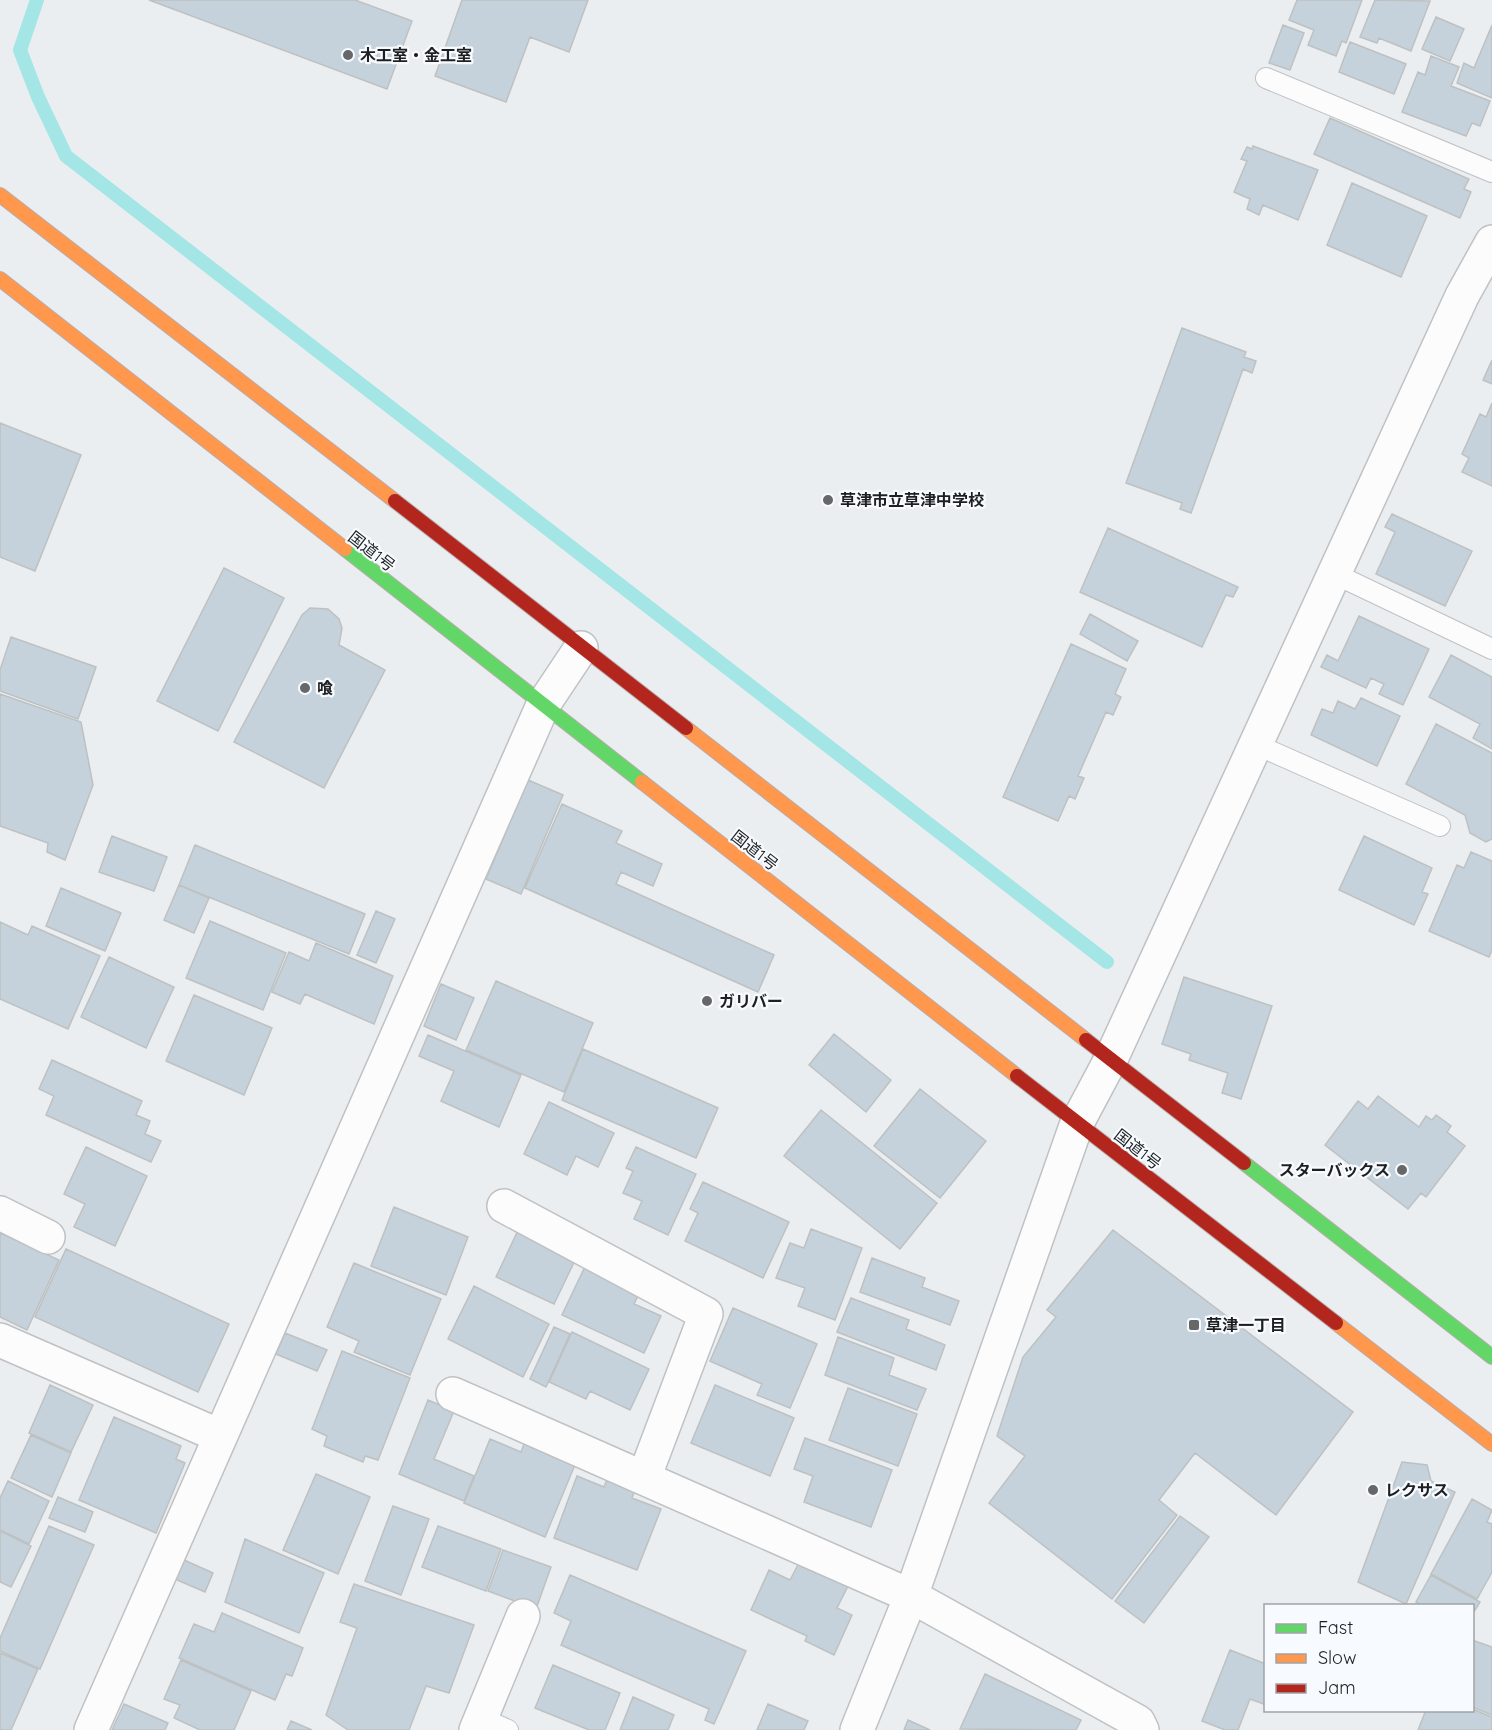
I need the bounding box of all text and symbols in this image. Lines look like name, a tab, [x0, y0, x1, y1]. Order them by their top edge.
place label: 木工室・金工室	[360, 45, 472, 65]
marker: 木工室・金工室	[341, 48, 355, 62]
place label: 草津市立草津中学校	[840, 490, 984, 510]
marker: 草津市立草津中学校	[821, 493, 835, 507]
street label: 国道1号	[345, 527, 399, 575]
place label: 喰	[317, 678, 333, 698]
marker: 喰	[298, 681, 312, 695]
street label: 国道1号	[728, 826, 782, 874]
place label: ガリバー	[719, 991, 783, 1011]
marker: ガリバー	[700, 994, 714, 1008]
street label: 国道1号	[1111, 1125, 1165, 1173]
place label: スターバックス	[1279, 1160, 1390, 1180]
marker: スターバックス	[1395, 1163, 1409, 1177]
place label: 草津一丁目	[1206, 1315, 1286, 1335]
marker: 草津一丁目	[1187, 1318, 1201, 1332]
place label: レクサス	[1385, 1480, 1449, 1500]
marker: レクサス	[1366, 1483, 1380, 1497]
legend	[1264, 1604, 1474, 1712]
text: Fast	[1318, 1616, 1353, 1639]
text: Slow	[1318, 1646, 1356, 1669]
text: Jam	[1318, 1676, 1356, 1699]

